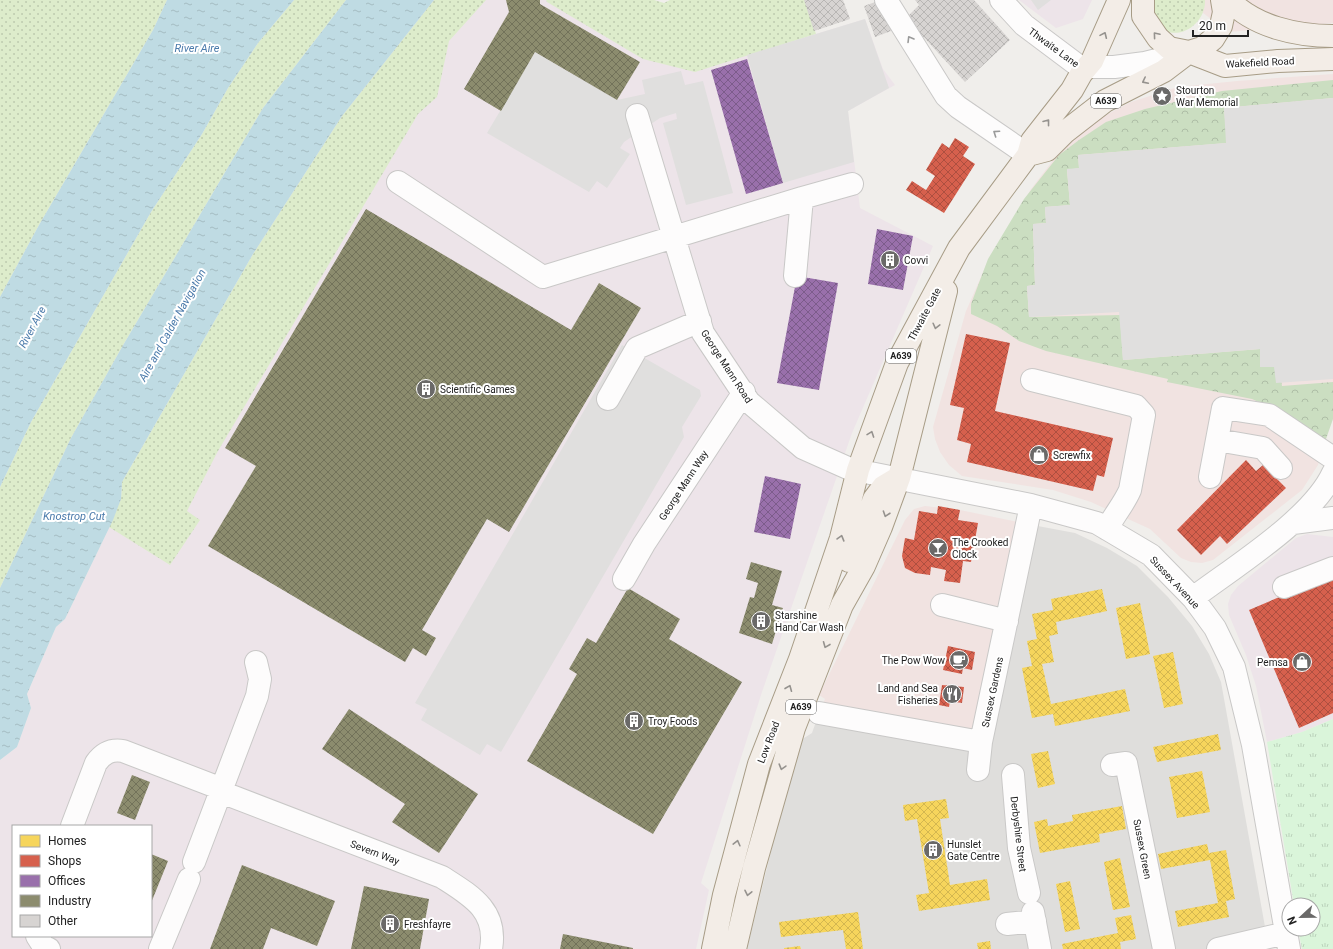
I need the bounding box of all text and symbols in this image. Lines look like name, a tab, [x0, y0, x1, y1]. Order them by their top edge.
scale bar	[1193, 12, 1248, 38]
text: 20 m	[1199, 19, 1226, 33]
street label: Thwaite Lane	[1026, 25, 1081, 69]
one-way arrow	[1099, 31, 1107, 39]
one-way arrow	[1154, 32, 1161, 40]
one-way arrow	[907, 36, 914, 43]
water label: River Aire	[175, 42, 220, 55]
street label: Wakefield Road	[1225, 55, 1295, 70]
one-way arrow	[1142, 76, 1149, 84]
place icon: Stourton War Memorial	[1151, 85, 1173, 107]
place label: Stourton War Memorial	[1176, 85, 1238, 108]
road number: A639	[1091, 94, 1121, 108]
one-way arrow	[1042, 119, 1049, 126]
one-way arrow	[993, 130, 1000, 138]
building icon: Covvi	[879, 249, 901, 271]
place label: Covvi	[904, 255, 928, 266]
water label: Aire and Calder Navigation	[136, 267, 209, 384]
street label: Thwaite Gate	[906, 286, 943, 343]
water label: River Aire	[16, 304, 49, 350]
one-way arrow	[932, 322, 941, 329]
street label: George Mann Road	[699, 328, 754, 405]
road number: A639	[886, 349, 916, 363]
building icon: Scientific Games	[415, 378, 437, 400]
place label: Scientific Games	[440, 384, 515, 395]
one-way arrow	[867, 430, 875, 437]
shop icon: Screwfix	[1028, 444, 1050, 466]
street label: George Mann Way	[657, 448, 710, 522]
place label: Screwfix	[1053, 450, 1091, 461]
water label: Knostrop Cut	[43, 510, 106, 523]
one-way arrow	[882, 511, 891, 518]
one-way arrow	[836, 535, 845, 542]
bar icon: The Crooked Clock	[927, 537, 949, 559]
place label: The Crooked Clock	[952, 537, 1008, 560]
street label: Sussex Avenue	[1148, 554, 1202, 611]
building icon: Starshine Hand Car Wash	[750, 610, 772, 632]
place label: Starshine Hand Car Wash	[775, 610, 844, 633]
one-way arrow	[822, 641, 830, 648]
cafe icon: The Pow Wow	[948, 649, 970, 671]
shop icon: Pemsa	[1291, 651, 1313, 673]
place label: The Pow Wow	[882, 655, 945, 666]
street label: Sussex Gardens	[980, 656, 1005, 728]
place label: Pemsa	[1257, 657, 1288, 668]
place label: Land and Sea Fisheries	[878, 683, 938, 706]
restaurant icon: Land and Sea Fisheries	[941, 683, 963, 705]
one-way arrow	[784, 684, 792, 692]
road number: A639	[786, 700, 816, 714]
building icon: Troy Foods	[623, 710, 645, 732]
place label: Troy Foods	[648, 716, 697, 727]
street label: Low Road	[755, 720, 781, 765]
one-way arrow	[778, 764, 786, 770]
street label: Derbyshire Street	[1008, 796, 1029, 873]
street label: Sussex Green	[1131, 818, 1154, 880]
legend	[12, 825, 152, 937]
text: Homes	[48, 834, 86, 848]
street label: Severn Way	[349, 838, 401, 867]
building icon: Hunslet Gate Centre	[922, 839, 944, 861]
place label: Hunslet Gate Centre	[947, 839, 1000, 862]
one-way arrow	[732, 840, 741, 847]
text: Shops	[48, 854, 82, 868]
text: Offices	[48, 874, 85, 888]
one-way arrow	[745, 889, 753, 896]
text: Industry	[48, 894, 92, 908]
north arrow	[1281, 897, 1321, 937]
building icon: Freshfayre	[379, 913, 401, 935]
text: Other	[48, 914, 77, 928]
text: N	[1285, 914, 1300, 927]
place label: Freshfayre	[404, 919, 451, 930]

